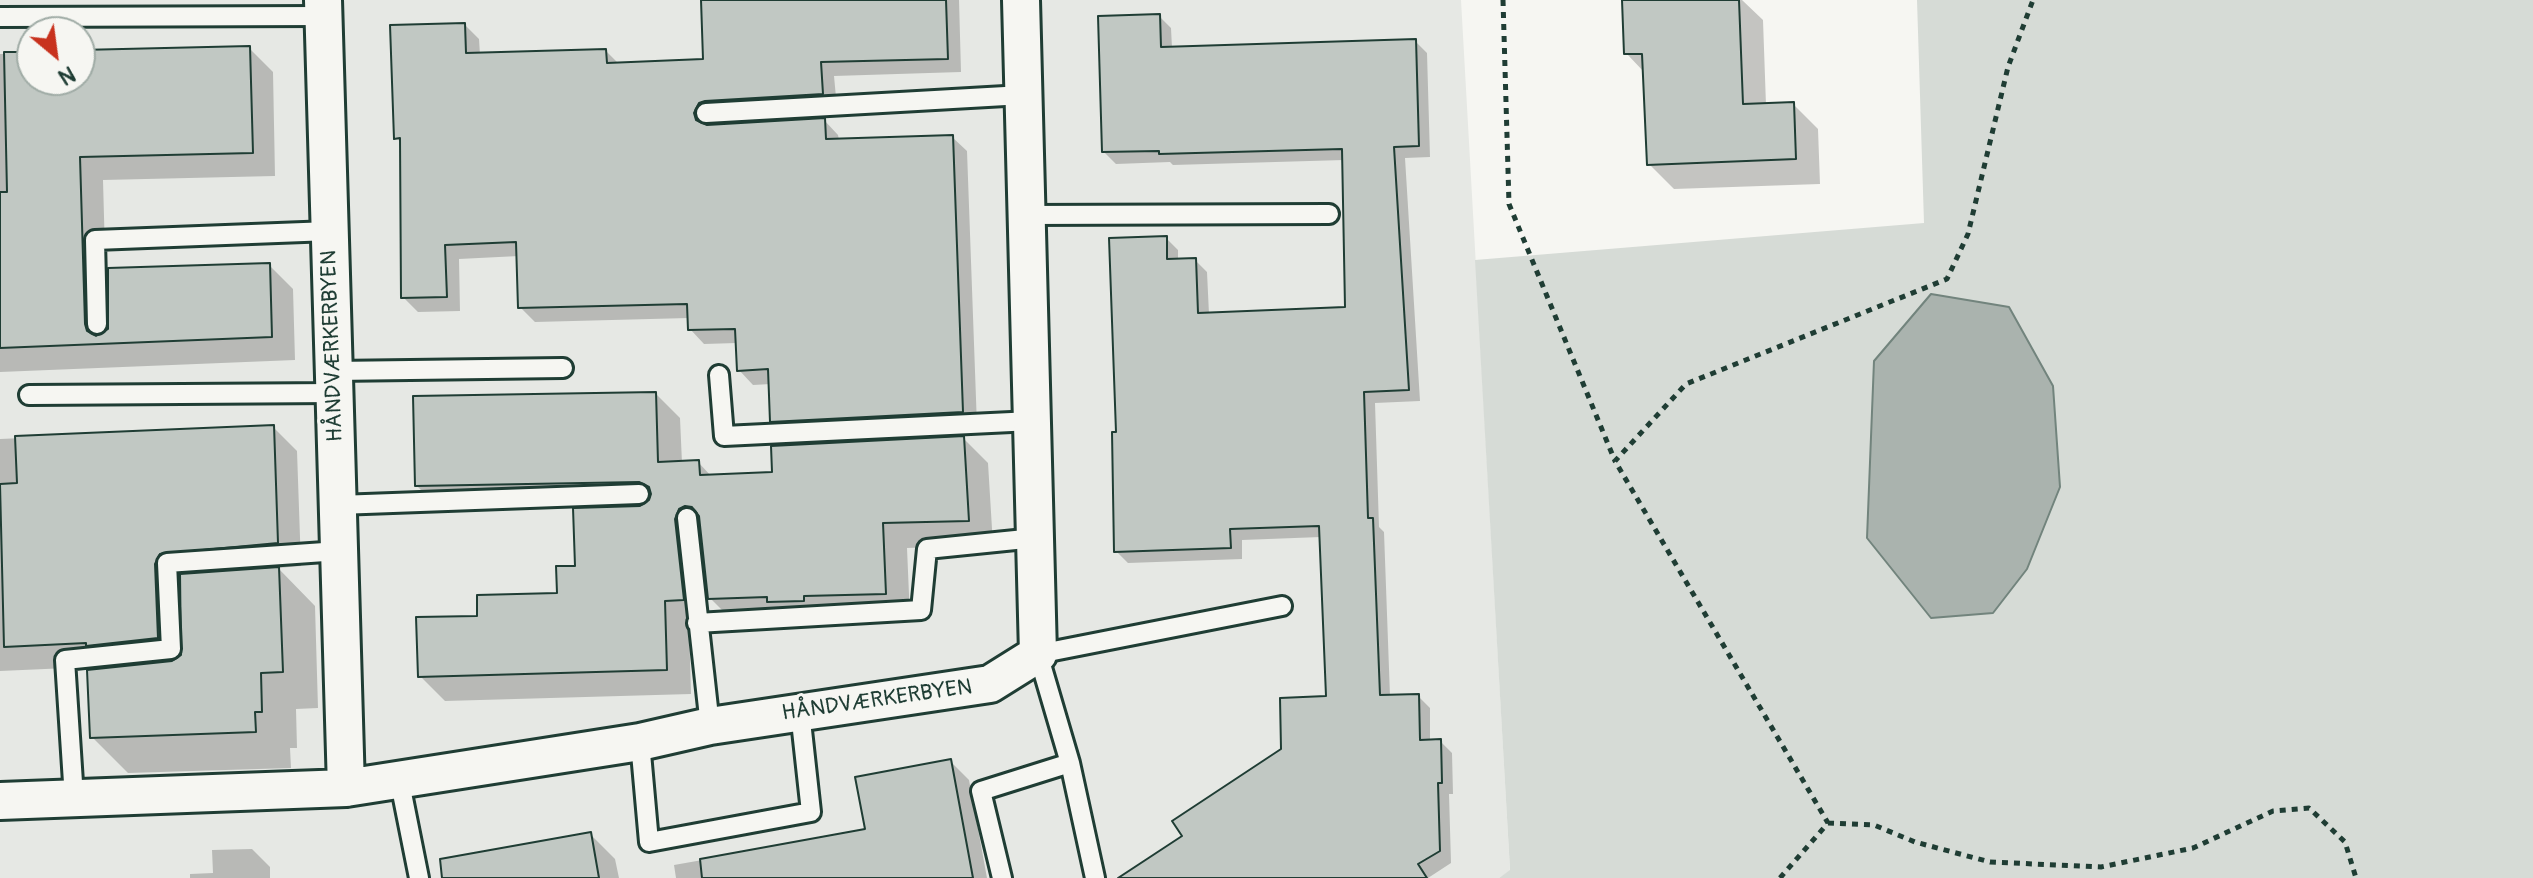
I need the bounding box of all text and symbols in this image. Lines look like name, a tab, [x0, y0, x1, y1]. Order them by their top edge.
north arrow	[16, 16, 96, 96]
text: N	[53, 59, 80, 91]
street label: HÅNDVÆRKERBYEN	[316, 250, 350, 442]
street label: HÅNDVÆRKERBYEN	[780, 675, 974, 727]

